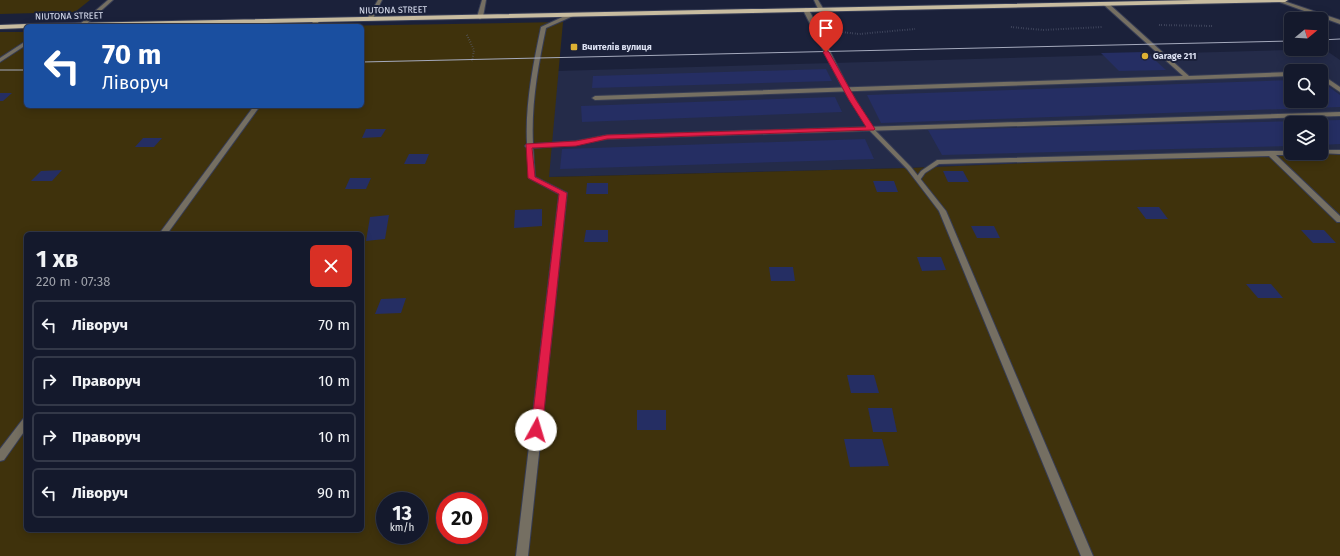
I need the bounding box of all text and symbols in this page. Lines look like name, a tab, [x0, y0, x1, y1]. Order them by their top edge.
street label: NIUTONA STREET	[359, 4, 427, 16]
street label: NIUTONA STREET	[35, 10, 103, 22]
pin	[809, 11, 843, 52]
north arrow	[1284, 12, 1328, 56]
map controls	[1284, 12, 1328, 160]
icon: arrive	[815, 17, 837, 39]
text: 70 m	[102, 38, 161, 71]
icon: left	[36, 40, 88, 92]
marker: Вчителів вулиця	[569, 42, 579, 52]
place label: Вчителів вулиця	[582, 42, 652, 52]
marker: Garage 211	[1140, 51, 1150, 61]
place label: Garage 211	[1153, 51, 1196, 61]
button: search	[1284, 64, 1328, 108]
text: Ліворуч	[102, 72, 169, 94]
button: layers	[1284, 116, 1328, 160]
text: 1 хв	[36, 245, 78, 273]
button: close	[310, 245, 352, 287]
text: 220 m · 07:38	[36, 274, 110, 289]
icon: left	[38, 314, 60, 336]
text: Ліворуч	[72, 316, 128, 334]
text: 70 m	[318, 316, 350, 334]
icon: right	[38, 370, 60, 392]
text: Праворуч	[72, 372, 141, 390]
text: 10 m	[318, 372, 350, 390]
position arrow	[515, 409, 557, 451]
icon: right	[38, 426, 60, 448]
text: Праворуч	[72, 428, 141, 446]
text: 10 m	[318, 428, 350, 446]
icon: left	[38, 482, 60, 504]
text: Ліворуч	[72, 484, 128, 502]
text: 90 m	[317, 484, 350, 502]
speed limit sign: 20	[436, 492, 488, 544]
text: 13	[392, 501, 412, 525]
text: km/h	[390, 522, 414, 534]

